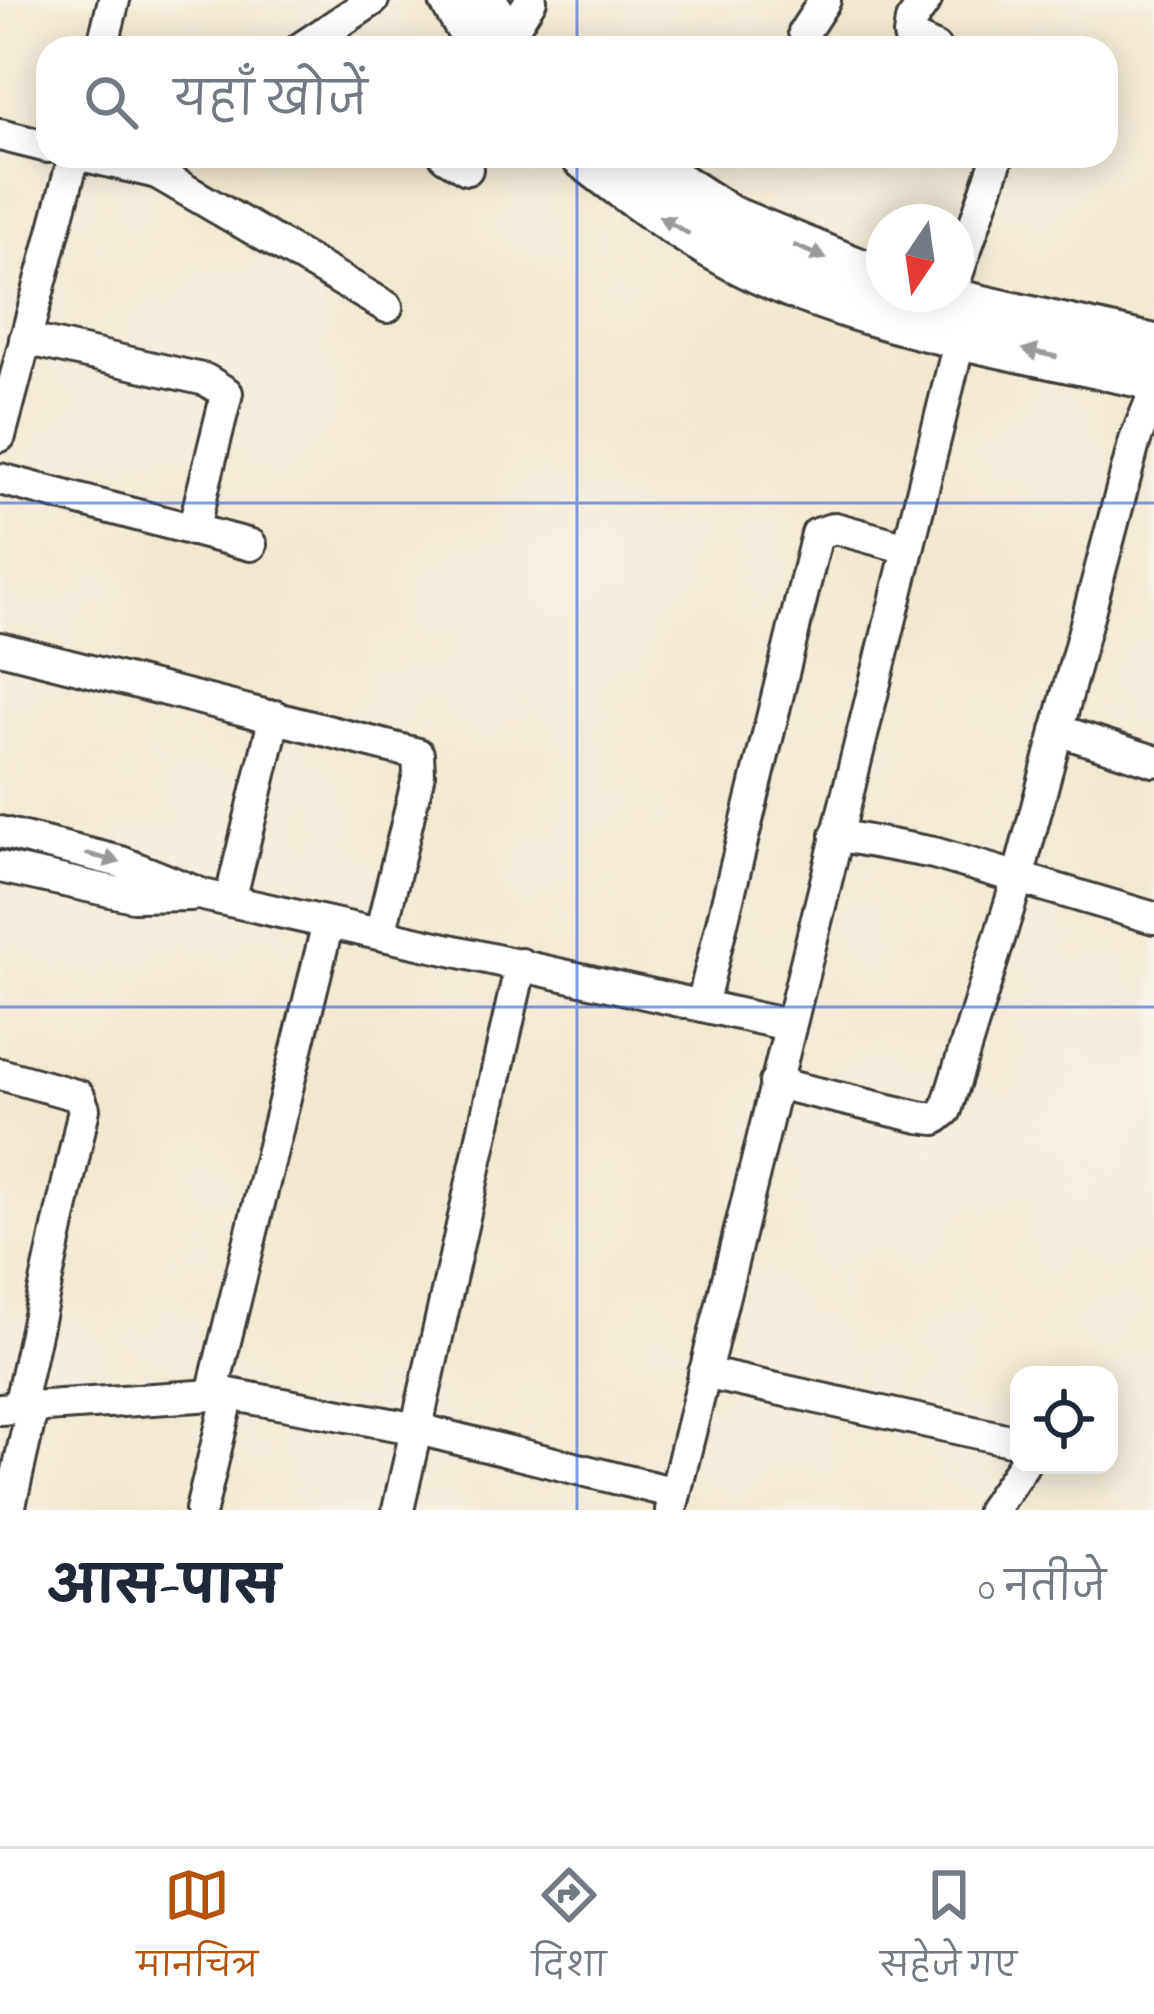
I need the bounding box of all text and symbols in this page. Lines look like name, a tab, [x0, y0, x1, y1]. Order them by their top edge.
search box	[36, 36, 1118, 168]
icon: search	[78, 69, 144, 135]
text: यहाँ खोजें	[174, 70, 367, 136]
north arrow	[866, 204, 974, 312]
one-way arrow	[657, 216, 691, 237]
one-way arrow	[793, 243, 828, 263]
one-way arrow	[1021, 343, 1058, 362]
one-way arrow	[85, 849, 122, 868]
map controls	[1010, 1366, 1118, 1474]
button: locate	[1010, 1366, 1118, 1474]
text: आस-पास	[48, 1552, 280, 1627]
text: 0 नतीजे	[978, 1561, 1106, 1618]
tab: मानचित्र	[137, 1862, 258, 2001]
tab: दिशा	[532, 1862, 607, 2001]
tab: सहेजे गए	[880, 1862, 1017, 2001]

